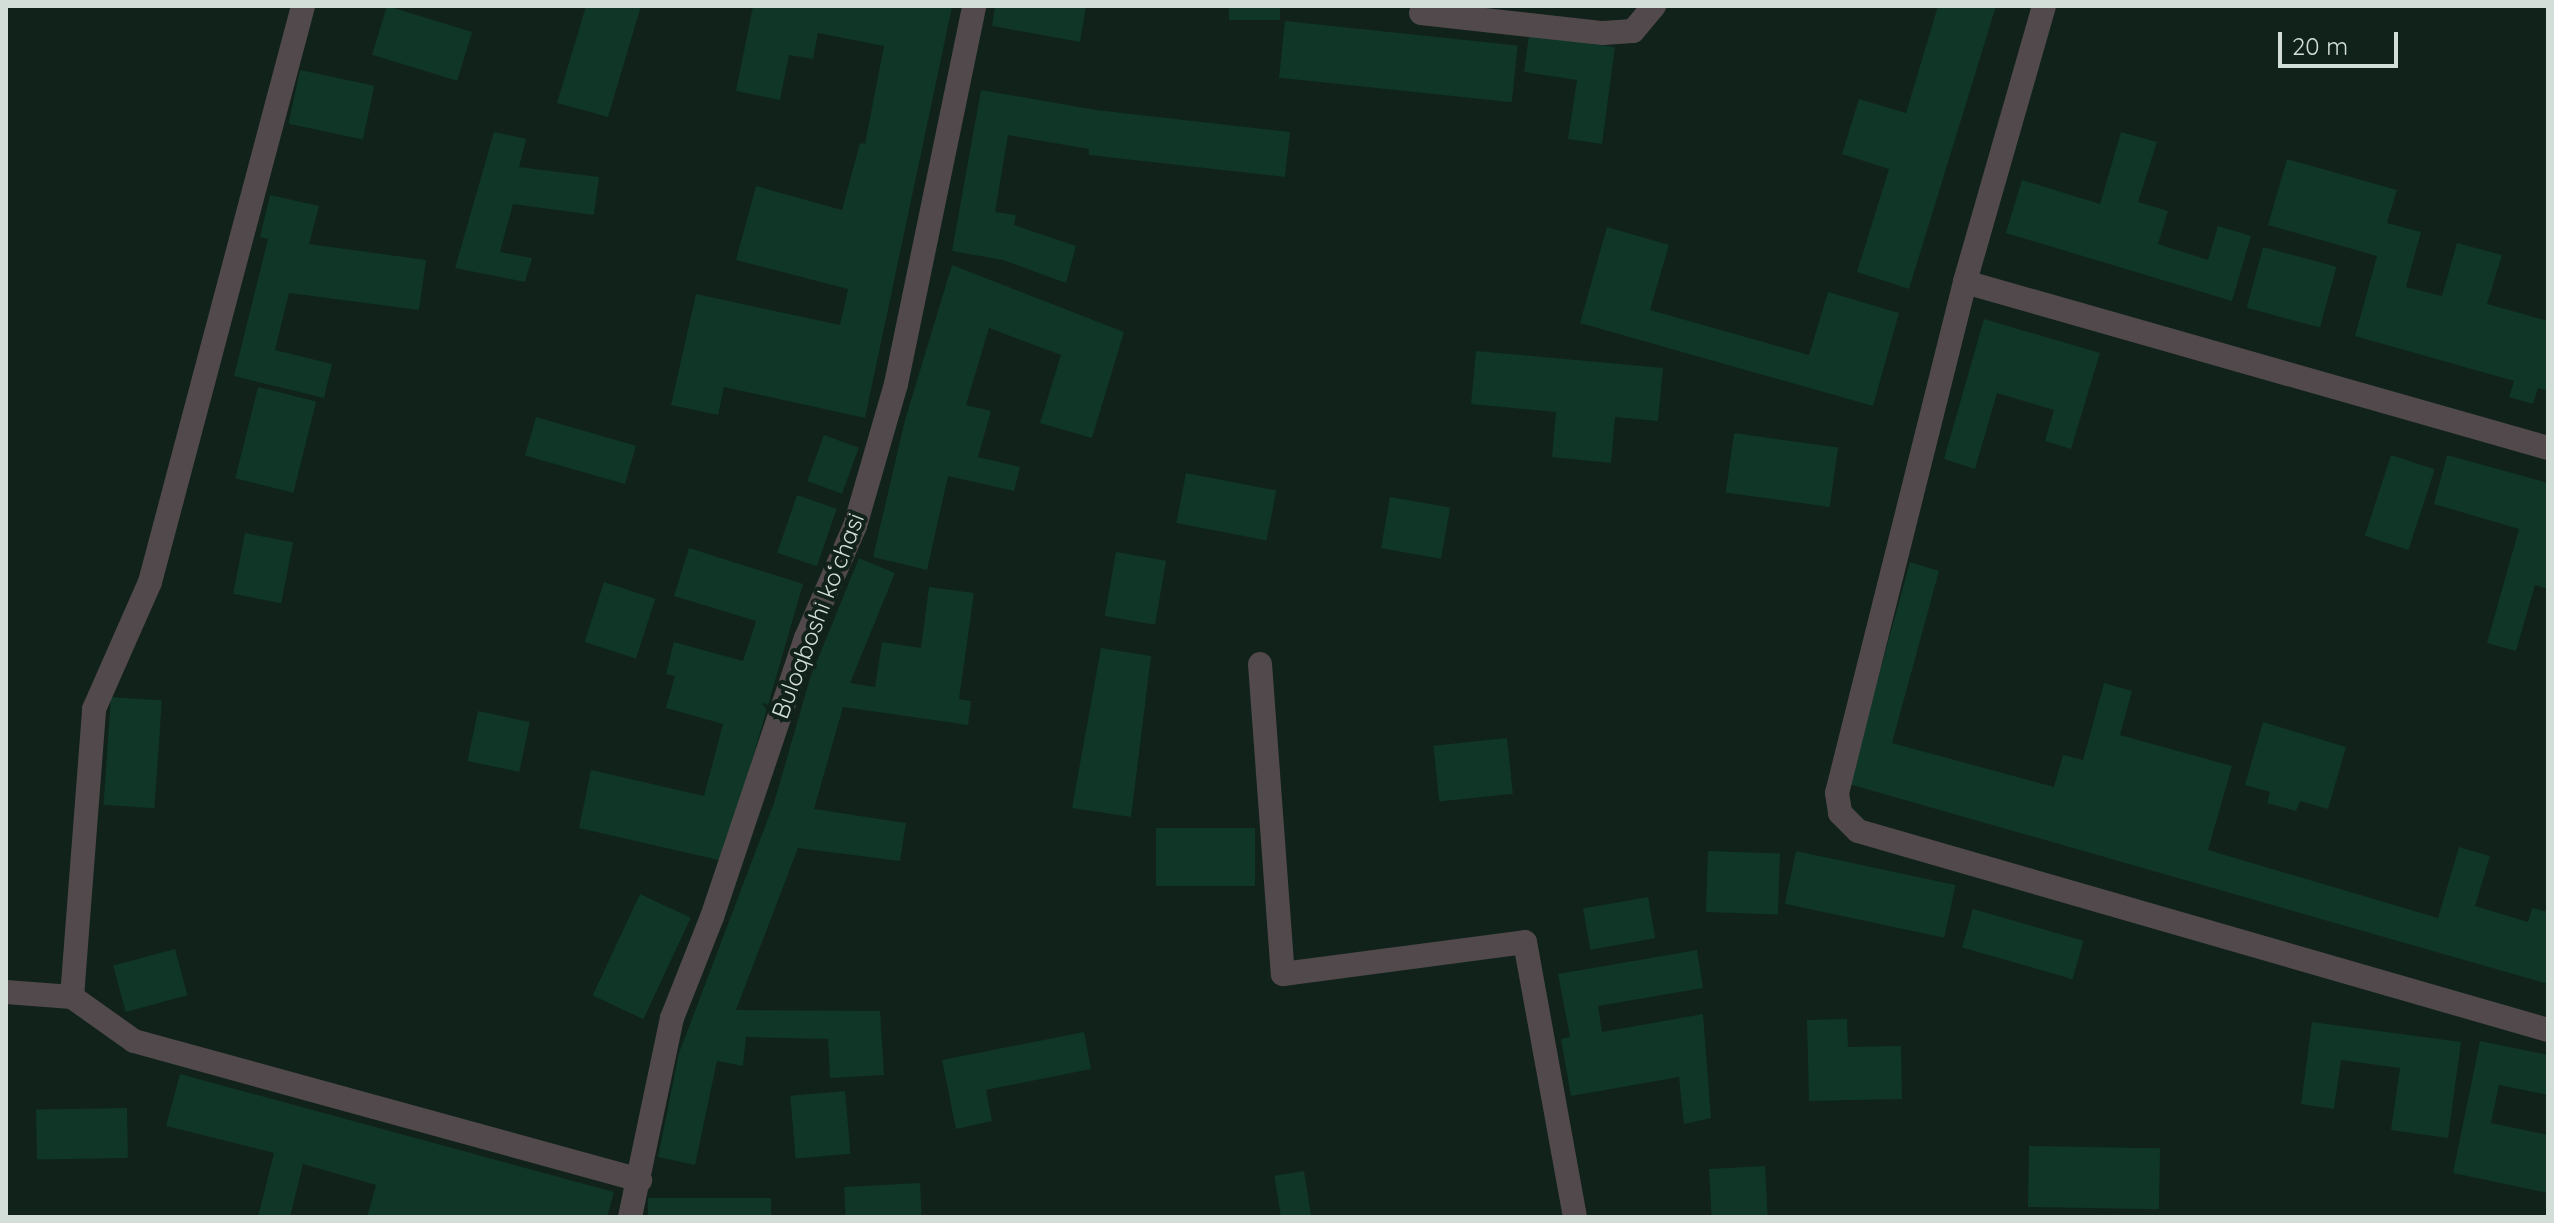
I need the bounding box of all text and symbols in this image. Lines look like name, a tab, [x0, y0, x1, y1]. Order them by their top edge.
scale bar	[2282, 16, 2402, 66]
text: 20 m	[2292, 31, 2348, 61]
street label: Buloqboshi koʻchasi	[766, 509, 870, 723]

